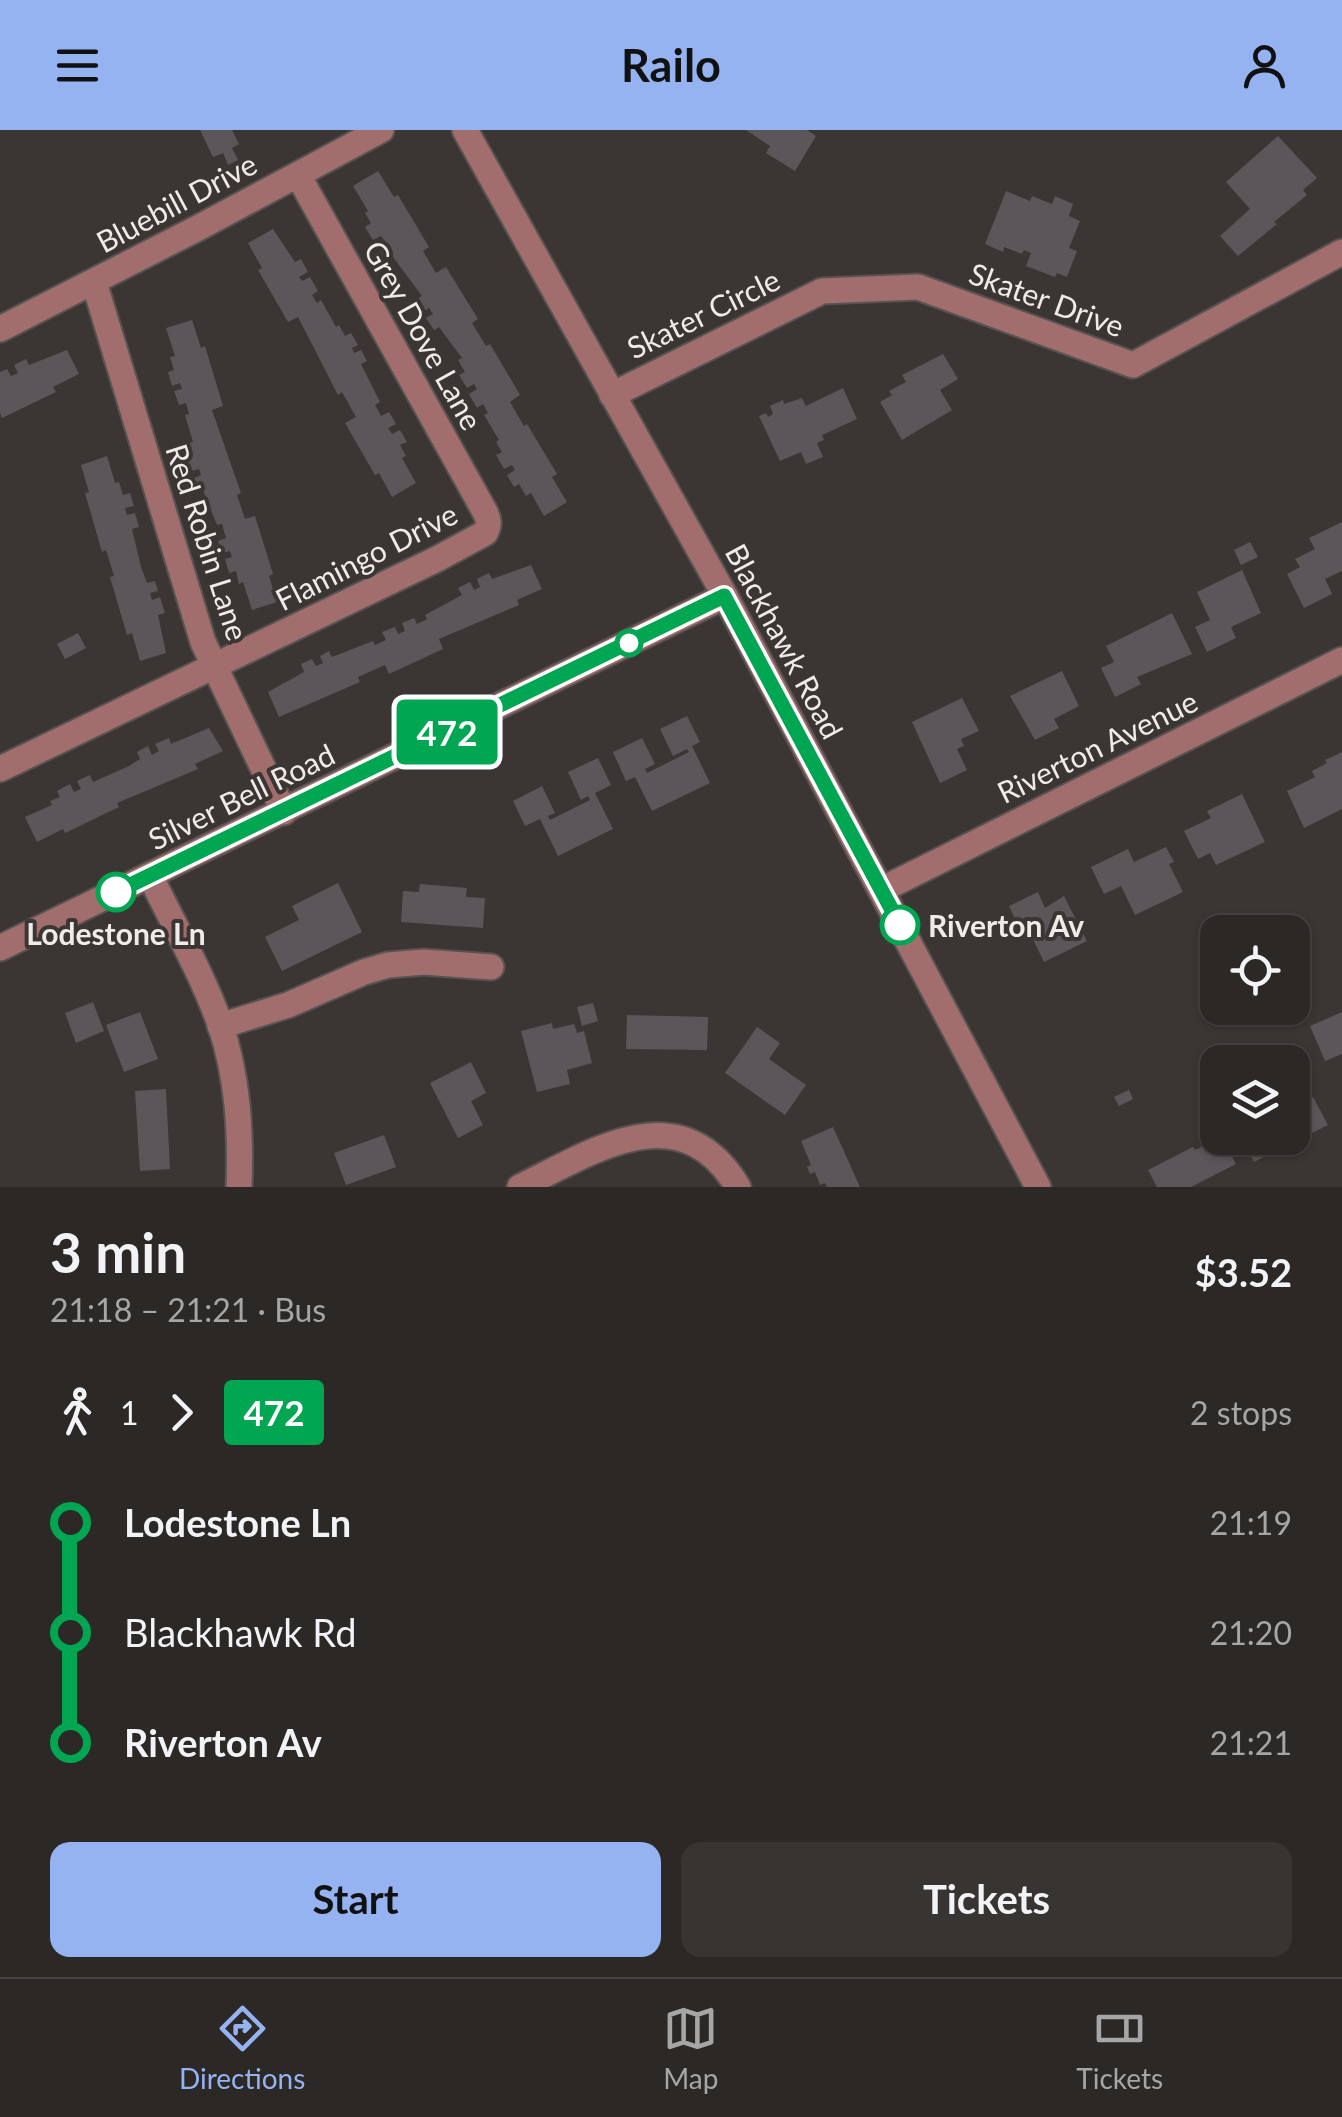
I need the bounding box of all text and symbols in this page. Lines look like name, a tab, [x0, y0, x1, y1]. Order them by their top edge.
icon: menu	[50, 38, 105, 93]
text: Railo	[621, 38, 721, 92]
icon: person	[1237, 38, 1292, 93]
street label: Bluebill Drive	[90, 145, 262, 259]
street label: Grey Dove Lane	[357, 234, 491, 436]
street label: Skater Drive	[965, 254, 1129, 344]
street label: Skater Circle	[621, 261, 785, 365]
street label: Red Robin Lane	[159, 439, 257, 645]
street label: Flamingo Drive	[269, 495, 463, 617]
street label: Blackhawk Road	[719, 538, 851, 744]
unlabelled marker	[616, 630, 642, 656]
street label: Riverton Avenue	[991, 682, 1203, 810]
line badge: 472	[390, 700, 504, 764]
text: 472	[417, 711, 477, 753]
street label: Silver Bell Road	[142, 735, 340, 857]
marker: Lodestone Ln	[97, 873, 135, 911]
marker: Riverton Av	[881, 906, 919, 944]
place label: Riverton Av	[928, 907, 1084, 943]
place label: Lodestone Ln	[26, 915, 206, 951]
map controls	[1200, 915, 1310, 1155]
button: locate	[1200, 915, 1310, 1025]
button: layers	[1200, 1045, 1310, 1155]
text: 3 min	[50, 1219, 186, 1285]
text: $3.52	[1195, 1249, 1292, 1295]
text: 21:18 – 21:21 · Bus	[50, 1290, 326, 1329]
icon: walk	[50, 1385, 105, 1440]
icon: forward	[154, 1385, 209, 1440]
text: 472	[244, 1391, 304, 1433]
text: 1	[120, 1393, 139, 1432]
text: 2 stops	[1190, 1393, 1292, 1432]
text: Lodestone Ln	[124, 1499, 351, 1545]
text: 21:19	[1210, 1503, 1292, 1542]
text: Blackhawk Rd	[124, 1609, 356, 1655]
text: 21:20	[1210, 1613, 1292, 1652]
text: Riverton Av	[124, 1719, 322, 1765]
text: 21:21	[1210, 1723, 1292, 1762]
button: Start	[50, 1842, 661, 1957]
button: Tickets	[681, 1842, 1292, 1957]
tab: Directions	[179, 2001, 305, 2095]
tab: Map	[663, 2001, 718, 2095]
tab: Tickets	[1076, 2001, 1163, 2095]

